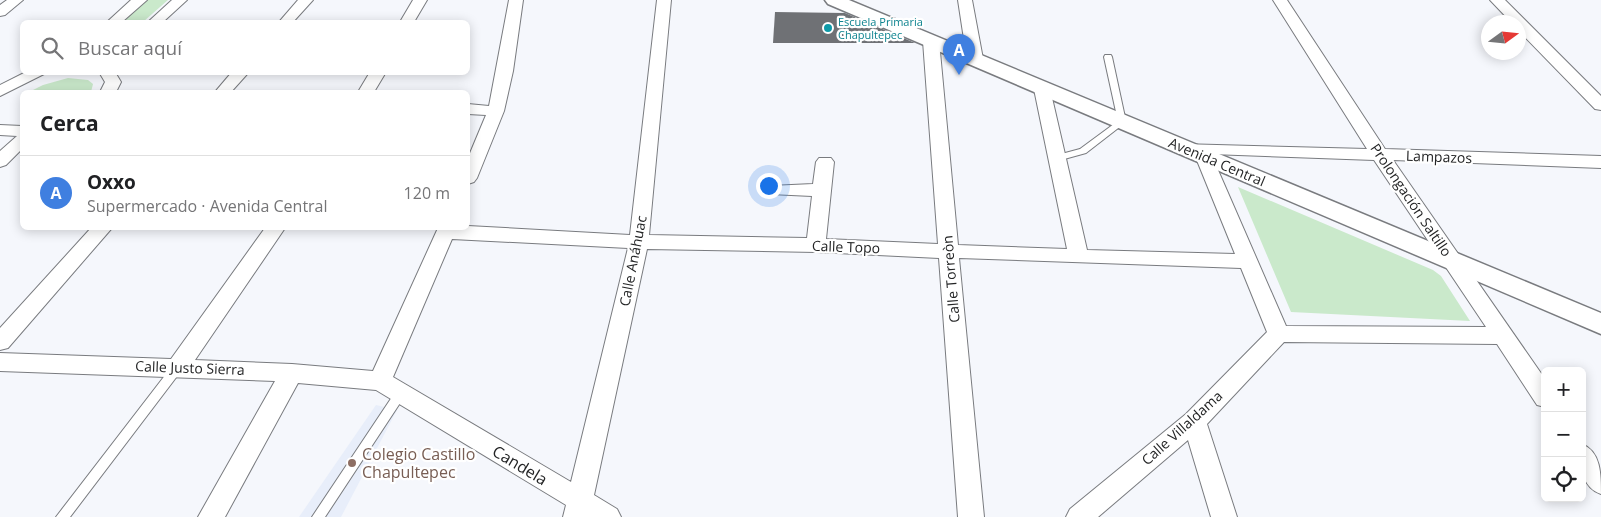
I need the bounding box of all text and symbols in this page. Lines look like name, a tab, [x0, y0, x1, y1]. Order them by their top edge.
place label: Escuela Primaria Chapultepec	[838, 14, 923, 42]
north arrow	[1481, 15, 1526, 60]
search box	[20, 20, 470, 75]
marker: Escuela Primaria Chapultepec	[822, 22, 834, 34]
icon: search	[38, 34, 66, 62]
pin: A	[943, 34, 975, 75]
text: Buscar aquí	[78, 35, 182, 61]
text: Cerca	[40, 109, 99, 137]
street label: Avenida Central	[1166, 133, 1268, 190]
street label: Prolongación Saltillo	[1367, 140, 1456, 260]
street label: Lampazos	[1406, 146, 1473, 167]
text: Oxxo	[87, 169, 136, 195]
your location	[756, 173, 782, 199]
text: A	[50, 182, 62, 204]
text: 120 m	[404, 182, 450, 204]
text: Supermercado · Avenida Central	[87, 195, 328, 217]
street label: Calle Anáhuac	[614, 214, 651, 308]
street label: Calle Torreòn	[937, 235, 964, 324]
street label: Calle Topo	[812, 236, 880, 257]
street label: Calle Justo Sierra	[135, 356, 245, 379]
map controls	[1541, 367, 1586, 502]
button: +	[1541, 367, 1586, 412]
street label: Calle Villaldama	[1137, 386, 1226, 469]
button: −	[1541, 412, 1586, 457]
street label: Candela	[488, 440, 552, 490]
place label: Colegio Castillo Chapultepec	[362, 443, 475, 483]
marker: Colegio Castillo Chapultepec	[346, 457, 358, 469]
button: locate	[1541, 457, 1586, 502]

